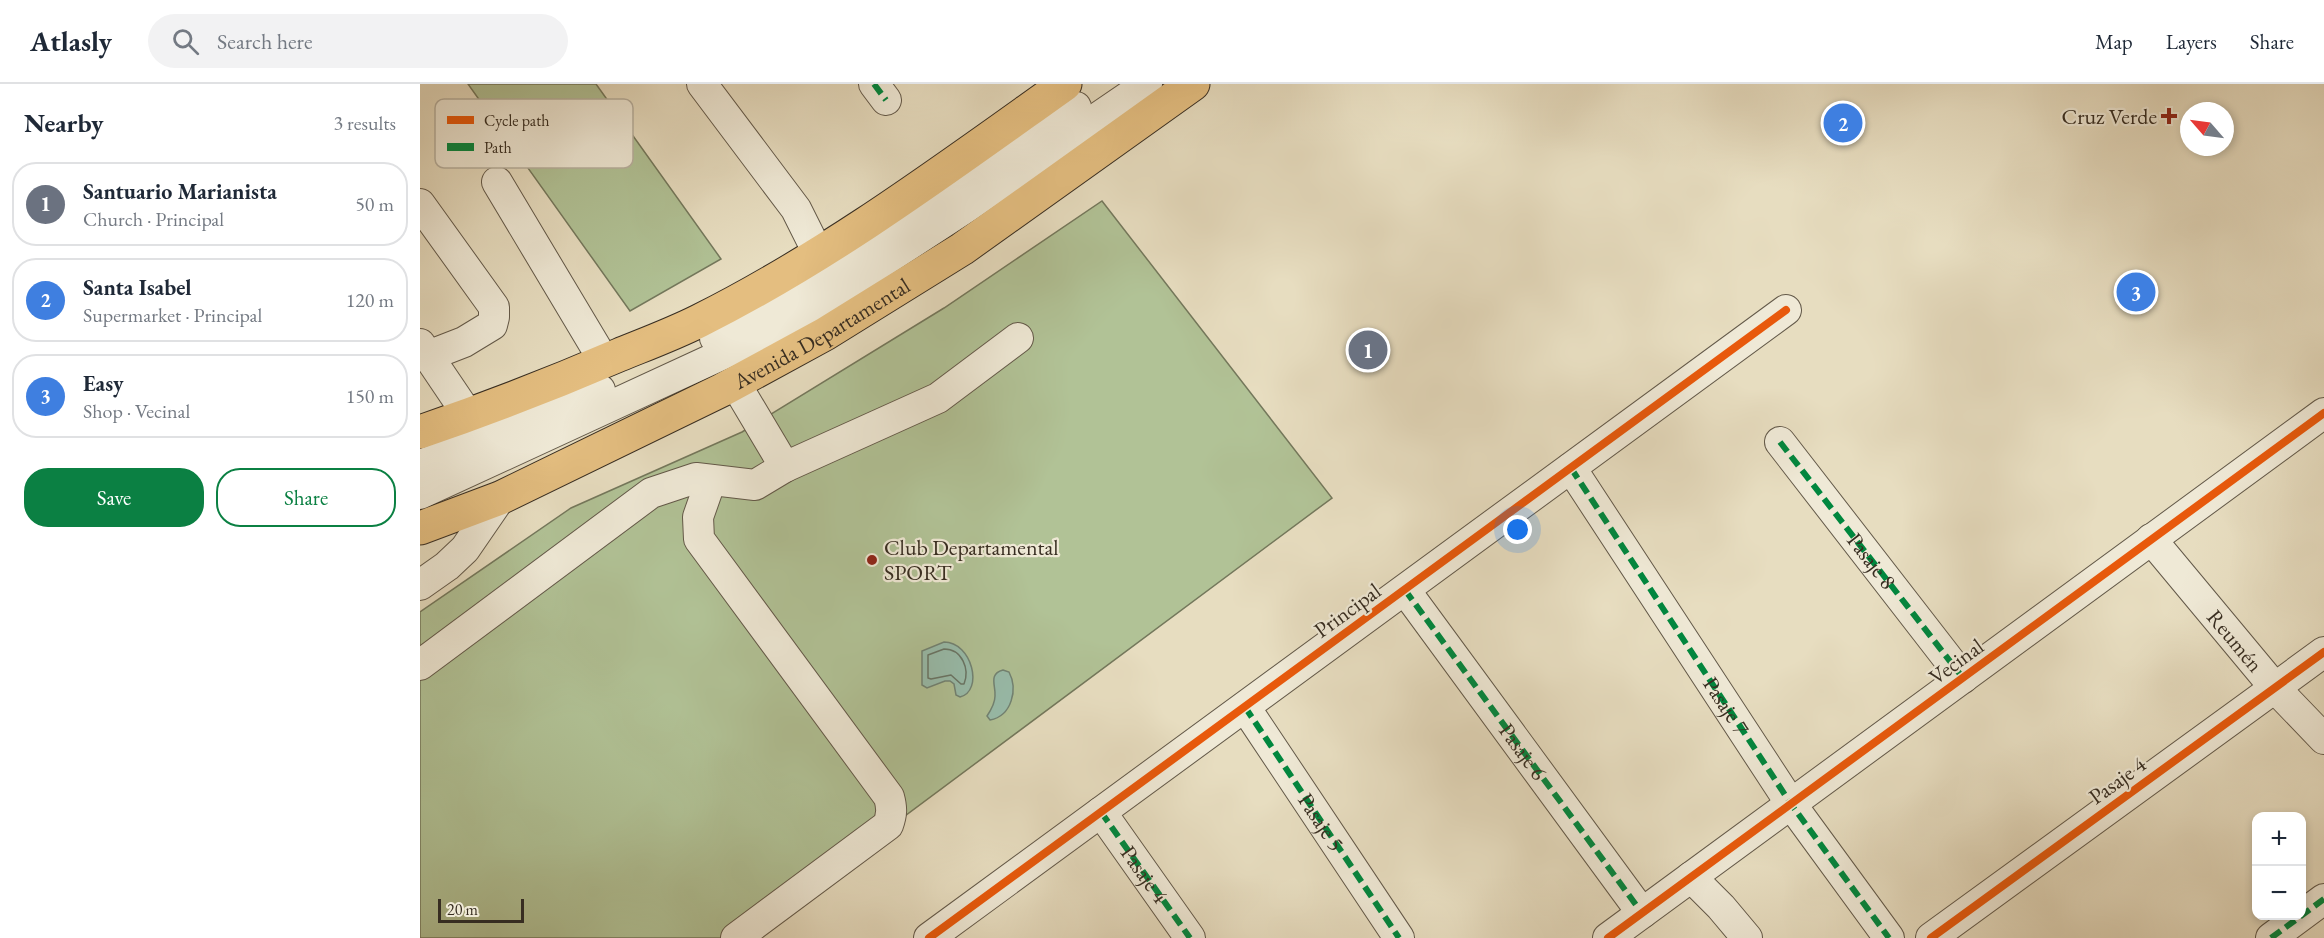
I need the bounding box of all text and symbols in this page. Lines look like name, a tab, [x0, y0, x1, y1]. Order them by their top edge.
search box	[148, 14, 568, 68]
text: Atlasly	[30, 23, 112, 59]
icon: search	[169, 25, 202, 58]
text: Search here	[217, 27, 313, 56]
text: Map	[2095, 28, 2133, 55]
text: Layers	[2166, 28, 2217, 55]
text: Share	[2250, 28, 2294, 55]
legend	[435, 99, 633, 168]
pin: 2	[1824, 100, 1862, 146]
place label: Cruz Verde	[2062, 102, 2157, 131]
north arrow	[2180, 102, 2234, 156]
text: Nearby	[24, 106, 104, 140]
marker: Cruz Verde	[2162, 109, 2176, 123]
text: 3 results	[333, 110, 396, 136]
text: Cycle path	[484, 110, 549, 131]
text: Path	[484, 137, 512, 158]
text: Santuario Marianista	[83, 177, 277, 206]
text: 1	[40, 191, 51, 217]
text: 50 m	[355, 191, 394, 217]
text: Church · Principal	[83, 206, 224, 232]
pin: 3	[2116, 270, 2156, 314]
street label: Avenida Departamental	[728, 271, 915, 396]
text: Santa Isabel	[83, 273, 192, 302]
text: 2	[40, 287, 51, 313]
text: 120 m	[346, 287, 394, 313]
text: Supermarket · Principal	[83, 302, 262, 328]
pin: 1	[1348, 328, 1388, 372]
text: Easy	[83, 369, 124, 398]
text: 3	[40, 383, 51, 409]
text: 150 m	[346, 383, 394, 409]
text: Shop · Vecinal	[83, 398, 190, 424]
button: Save	[24, 468, 204, 527]
button: Share	[216, 468, 396, 527]
your location	[1503, 515, 1532, 544]
street label: Pasaje 8	[1840, 527, 1903, 595]
place label: Club Departamental SPORT	[884, 533, 1058, 587]
marker: Club Departamental SPORT	[865, 553, 879, 567]
street label: Principal	[1308, 576, 1387, 644]
street label: Reumén	[2200, 603, 2270, 678]
street label: Vecinal	[1923, 632, 1989, 691]
street label: Pasaje 7	[1696, 671, 1756, 741]
street label: Pasaje 6	[1492, 717, 1554, 786]
street label: Pasaje 4	[2083, 750, 2152, 811]
street label: Pasaje 5	[1291, 787, 1351, 857]
map controls	[2252, 812, 2306, 920]
button: +	[2252, 812, 2306, 866]
street label: Pasaje 4	[1114, 840, 1175, 909]
button: −	[2252, 866, 2306, 920]
scale bar	[438, 896, 524, 924]
text: 20 m	[447, 899, 478, 920]

